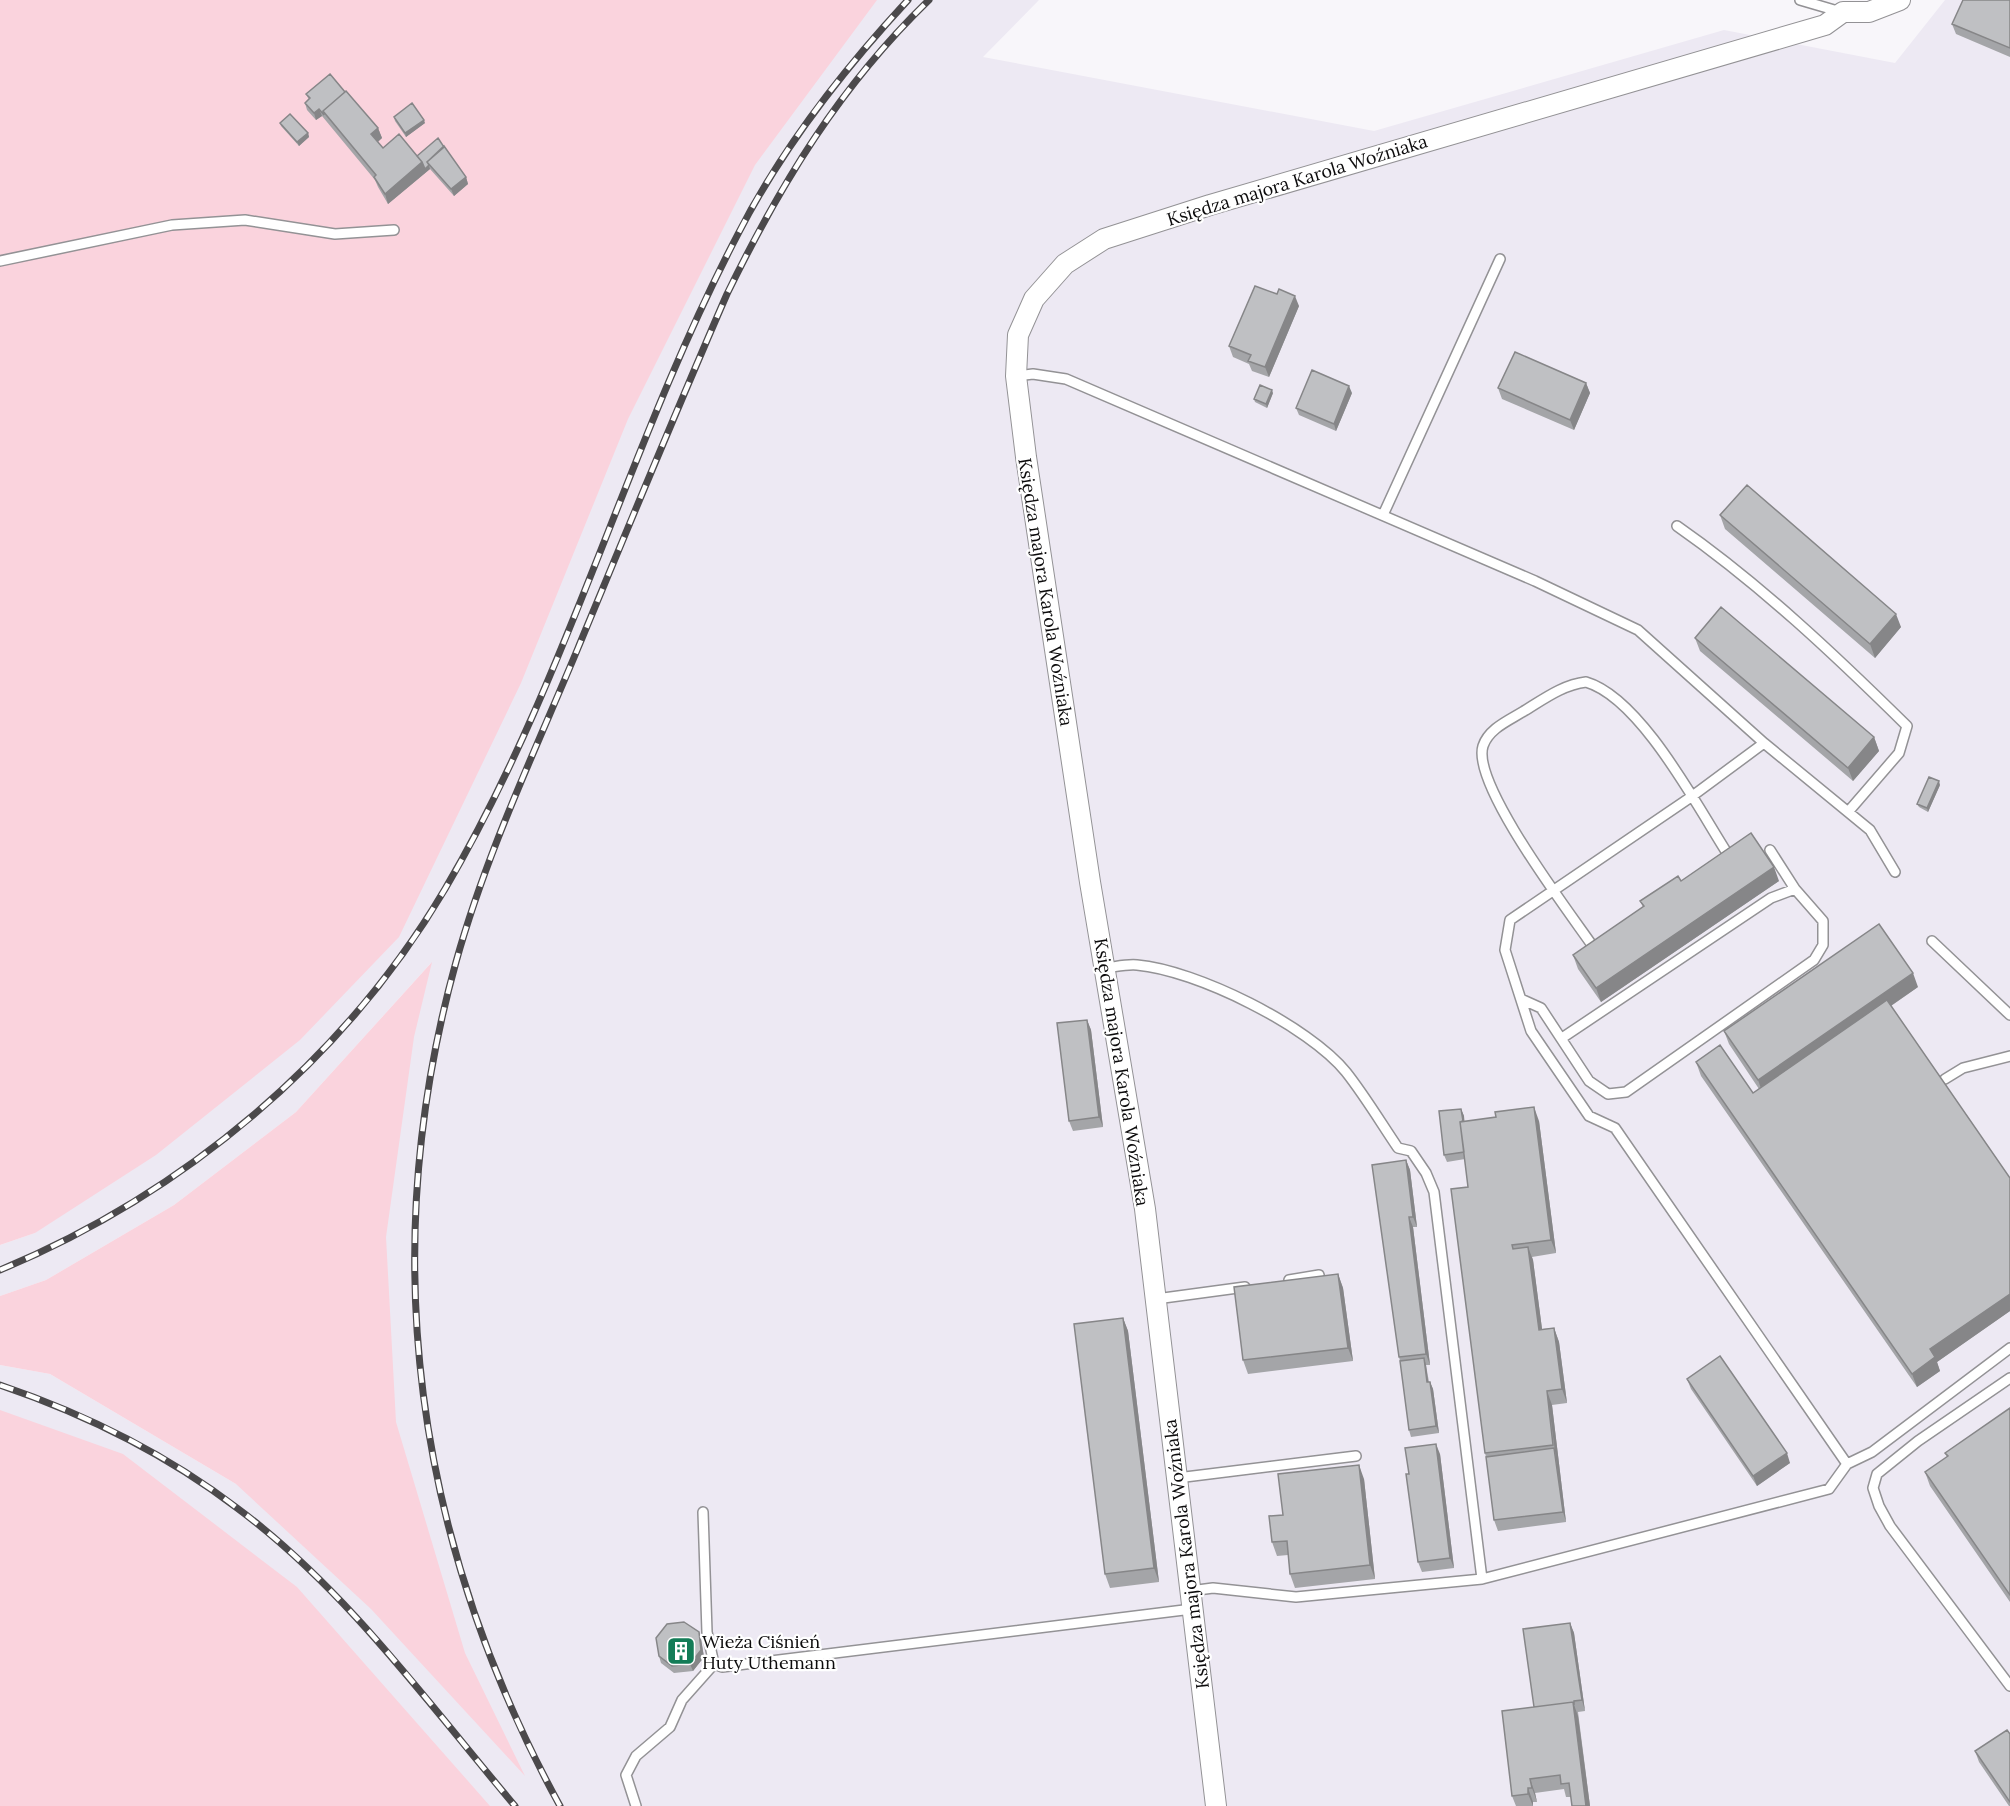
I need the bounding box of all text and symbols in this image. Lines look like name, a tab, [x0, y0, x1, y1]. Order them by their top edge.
street label: Księdza majora Karola Woźniaka	[1164, 129, 1430, 231]
street label: Księdza majora Karola Woźniaka	[1013, 456, 1079, 728]
street label: Księdza majora Karola Woźniaka	[1089, 936, 1155, 1208]
street label: Księdza majora Karola Woźniaka	[1158, 1418, 1214, 1690]
place label: Wieża Ciśnień Huty Uthemann	[702, 1630, 836, 1674]
building icon: Wieża Ciśnień Huty Uthemann	[665, 1635, 697, 1667]

